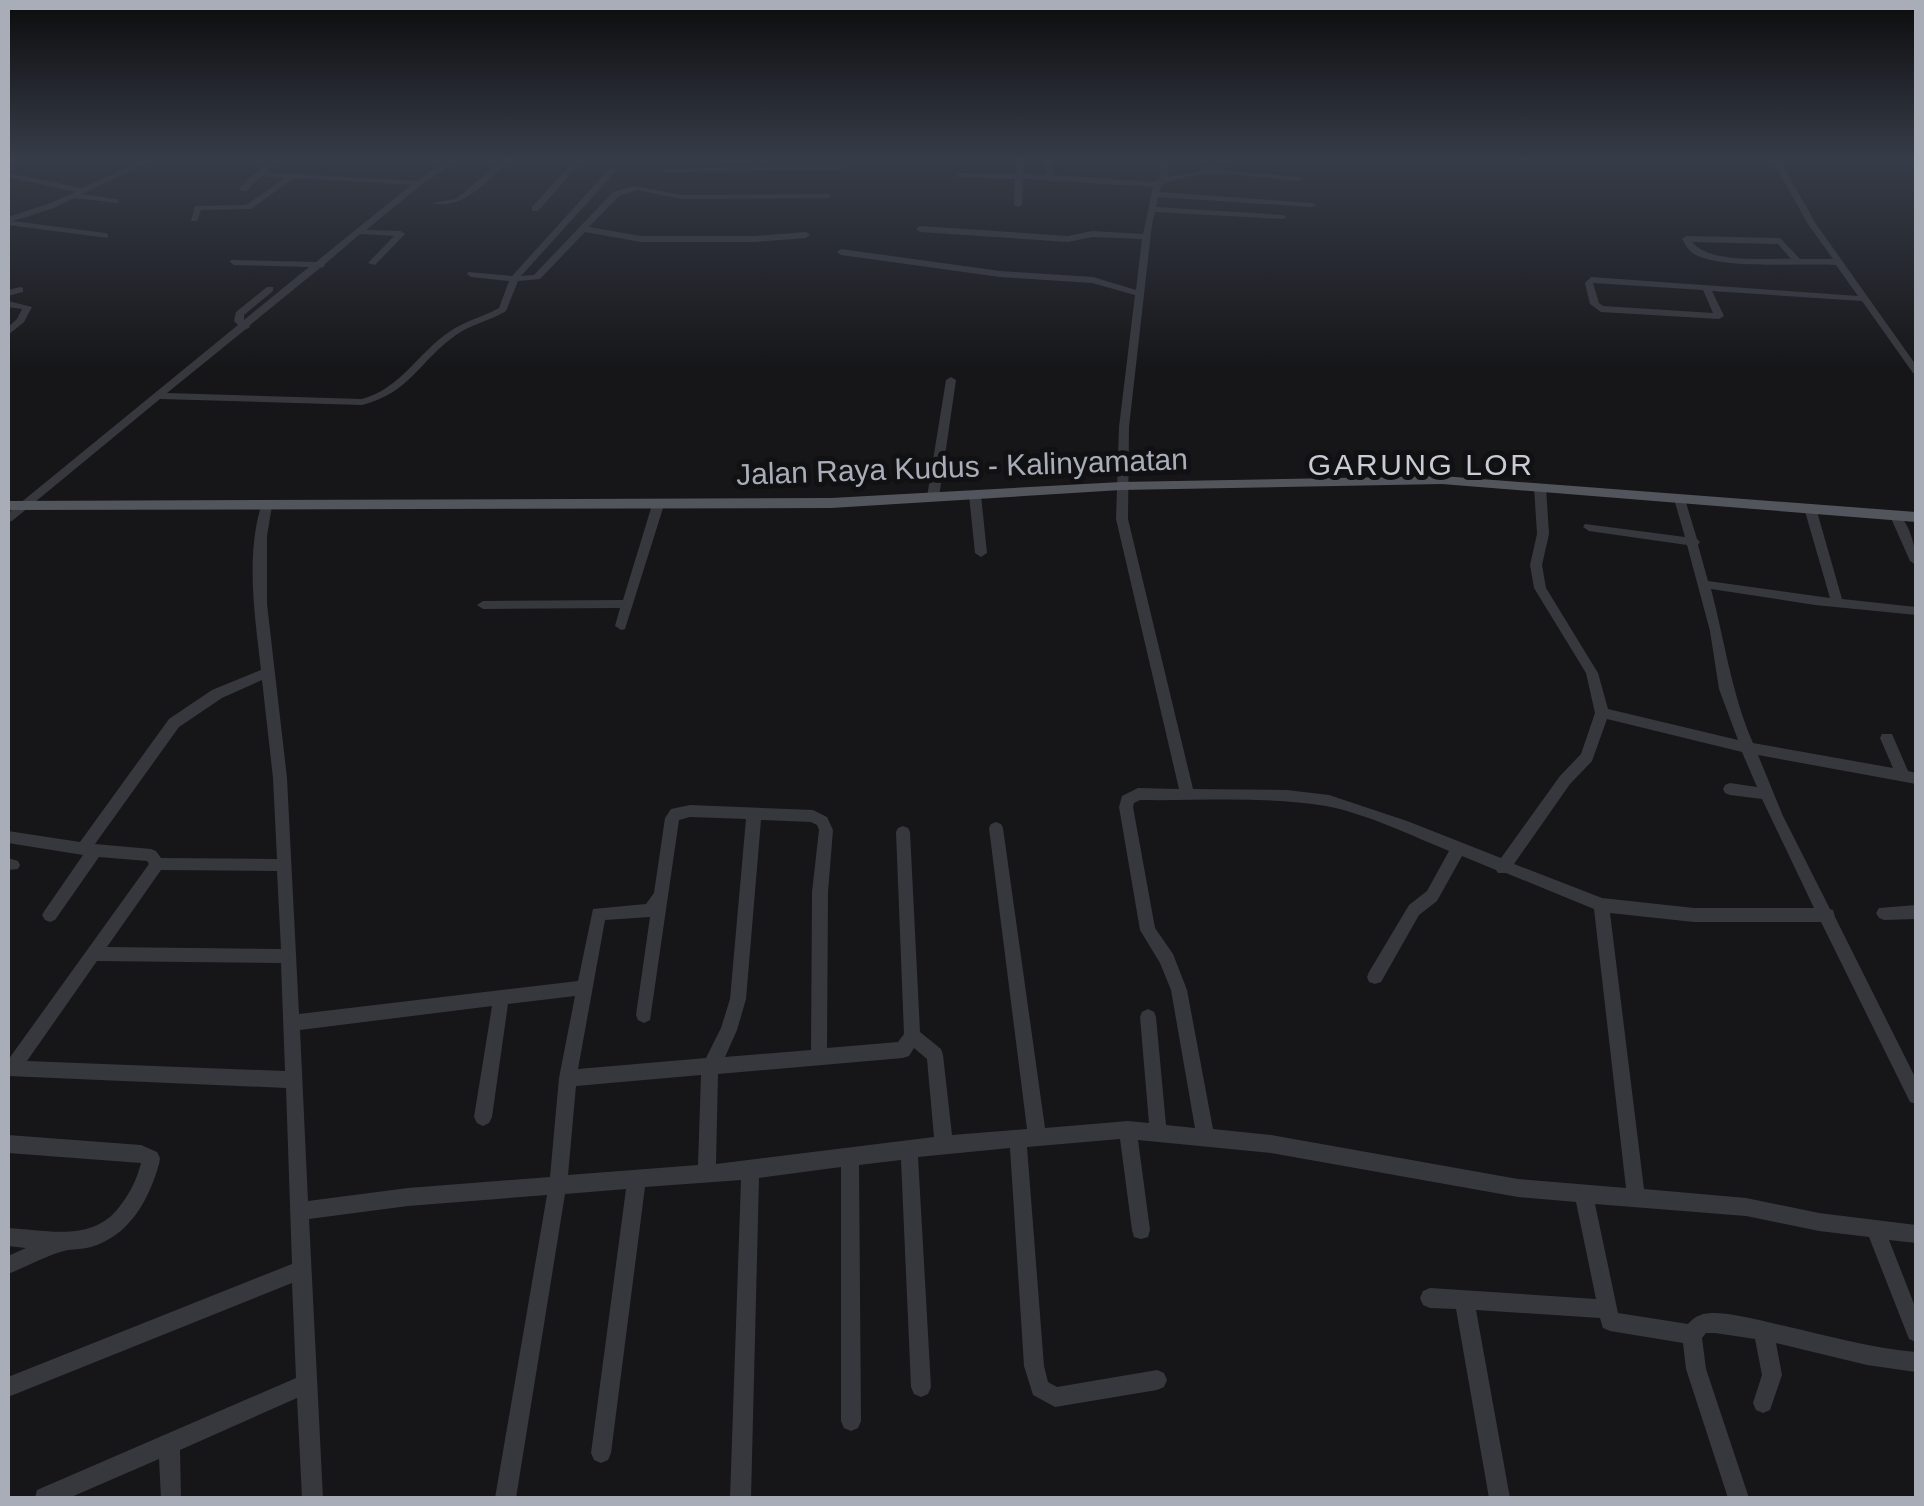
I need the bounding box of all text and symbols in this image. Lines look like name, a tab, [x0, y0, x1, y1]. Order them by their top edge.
street label: Jalan Raya Kudus - Kalinyamatan	[736, 442, 1188, 491]
district label: GARUNG LOR	[1308, 448, 1534, 481]

